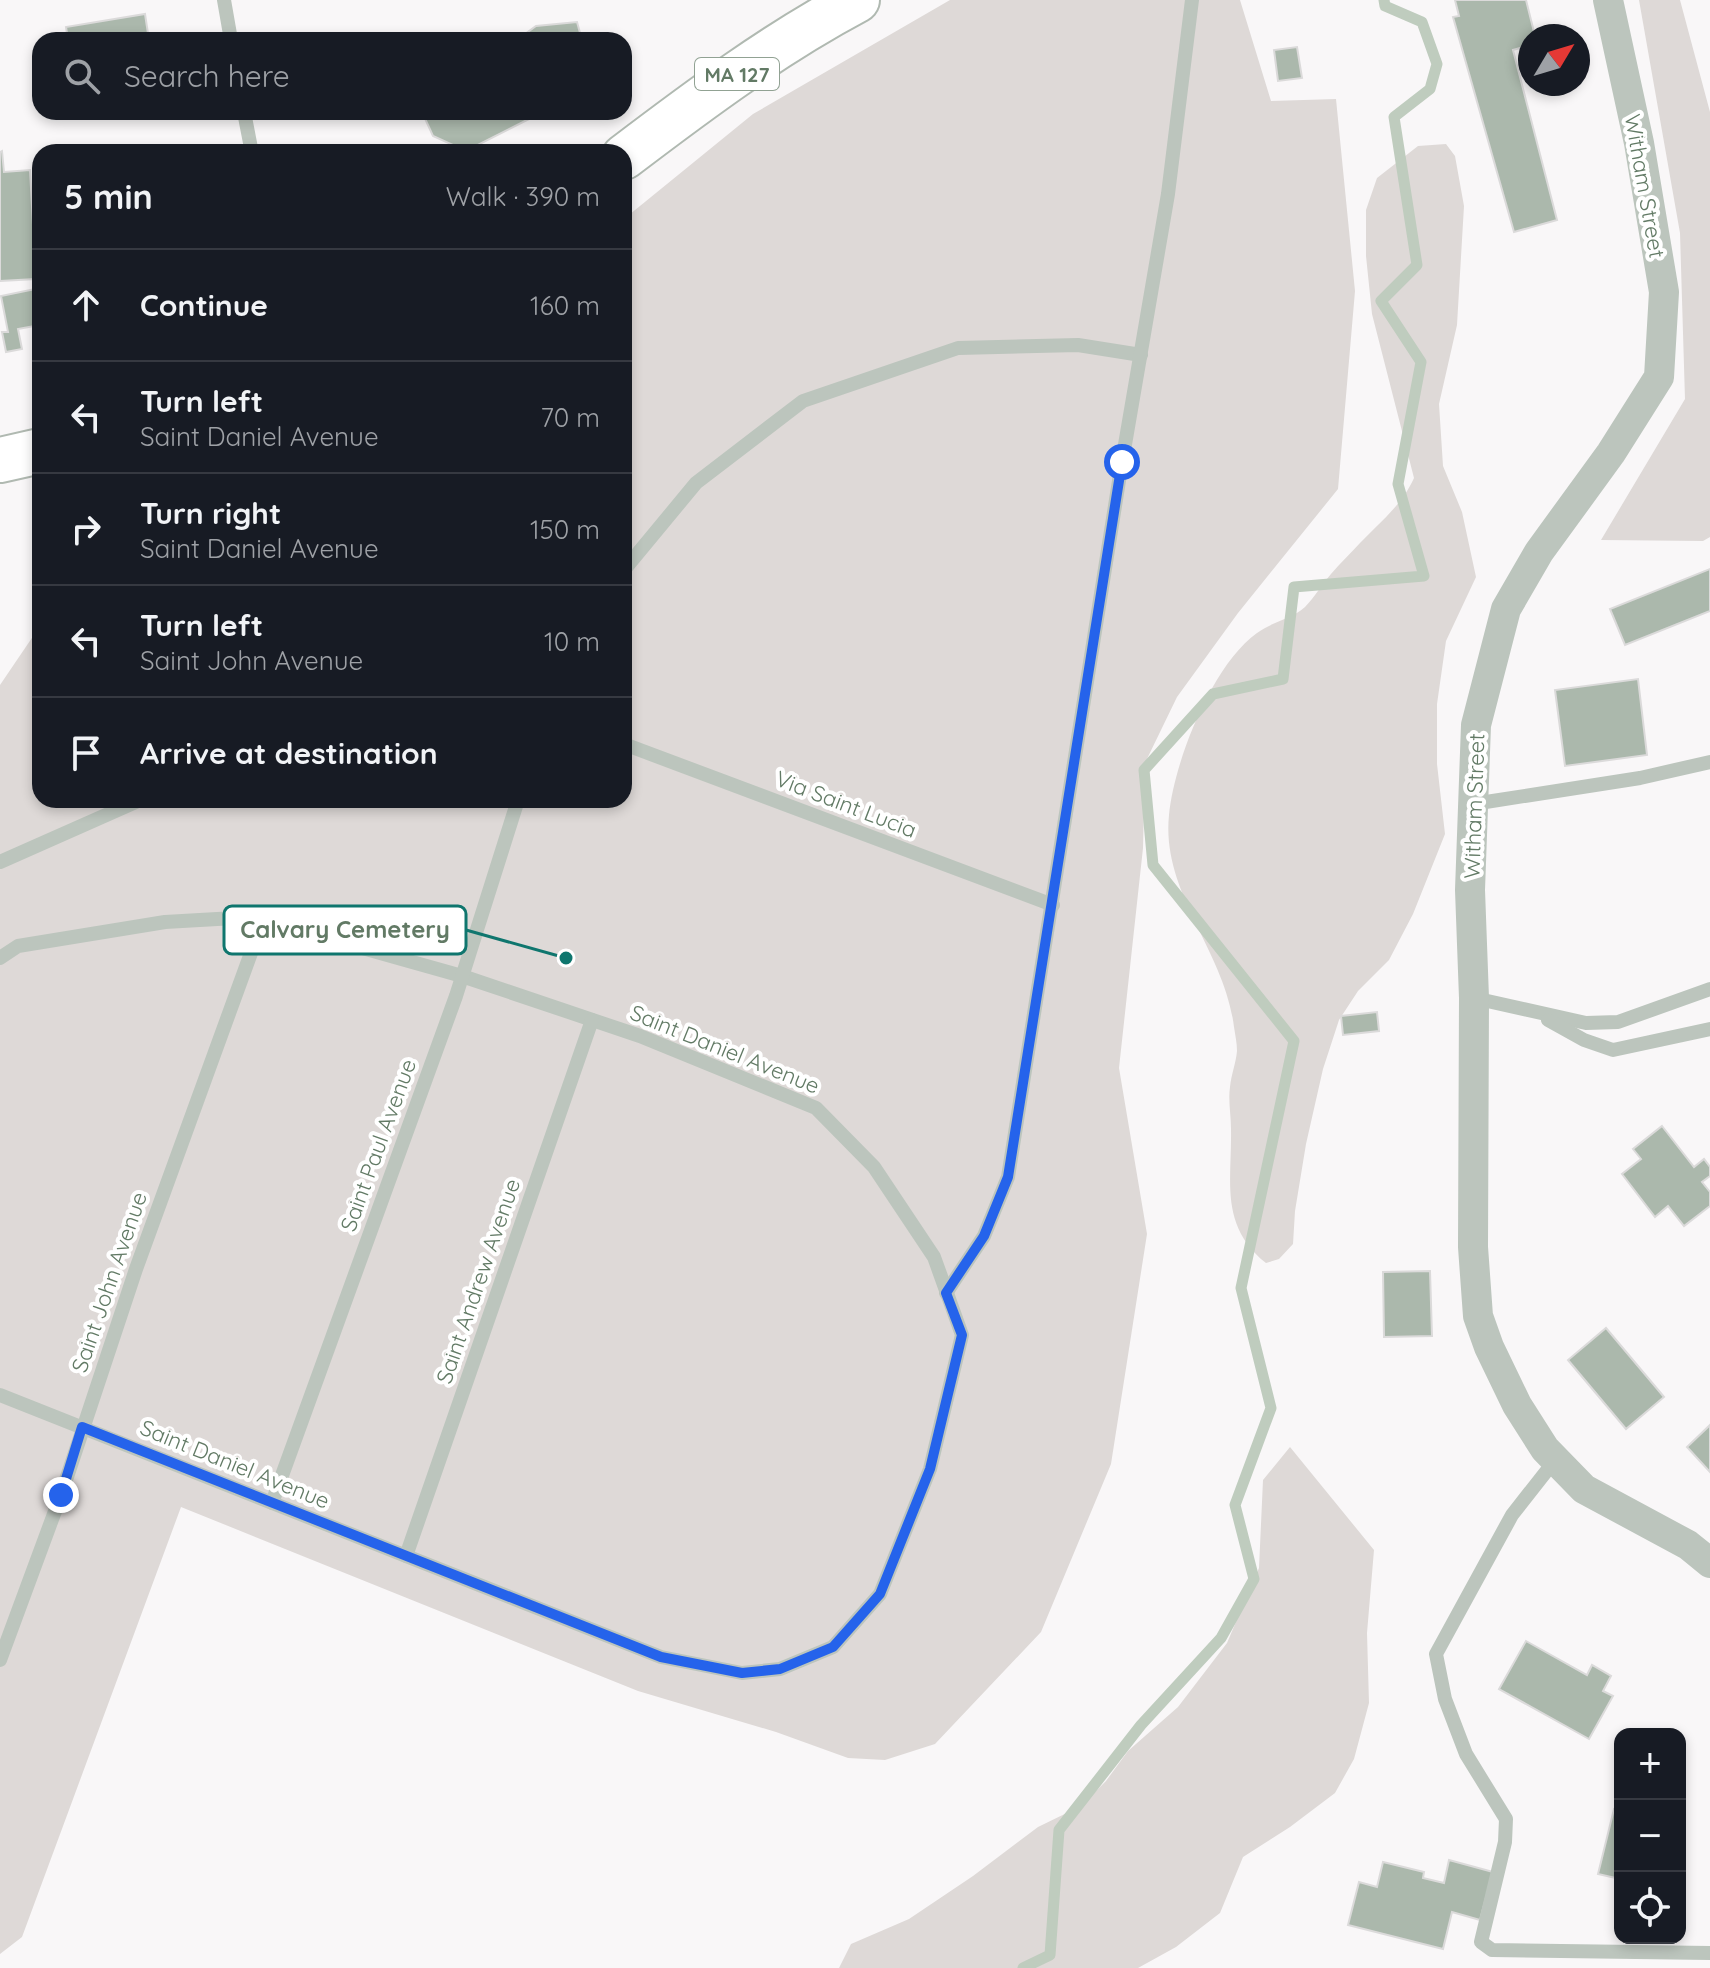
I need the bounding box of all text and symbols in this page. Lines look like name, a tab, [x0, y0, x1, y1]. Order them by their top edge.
north arrow	[1518, 24, 1590, 96]
search box	[32, 32, 632, 120]
icon: search	[60, 54, 104, 98]
text: Search here	[124, 57, 290, 95]
road number: MA 127	[695, 58, 779, 90]
street label: Witham Street	[1619, 112, 1671, 260]
text: 5 min	[64, 175, 153, 218]
text: Walk · 390 m	[446, 180, 600, 213]
icon: ahead	[64, 283, 108, 327]
text: Continue	[140, 286, 268, 324]
text: 160 m	[530, 289, 600, 322]
text: Turn left	[140, 382, 263, 420]
icon: left	[64, 395, 108, 439]
text: 70 m	[540, 401, 600, 434]
text: Saint Daniel Avenue	[140, 420, 379, 453]
route start	[1104, 444, 1140, 480]
text: Turn right	[140, 494, 281, 532]
icon: right	[64, 507, 108, 551]
text: 150 m	[530, 513, 600, 546]
text: Saint Daniel Avenue	[140, 532, 379, 565]
text: Turn left	[140, 606, 263, 644]
icon: left	[64, 619, 108, 663]
text: 10 m	[544, 625, 600, 658]
text: Saint John Avenue	[140, 644, 363, 677]
icon: arrive	[64, 731, 108, 775]
street label: Witham Street	[1457, 733, 1491, 879]
text: Arrive at destination	[140, 734, 438, 772]
street label: Via Saint Lucia	[771, 764, 921, 844]
callout: Calvary Cemetery	[224, 906, 466, 954]
text: Calvary Cemetery	[240, 914, 450, 944]
street label: Saint Daniel Avenue	[626, 998, 824, 1100]
street label: Saint Paul Avenue	[334, 1055, 422, 1235]
street label: Saint Andrew Avenue	[430, 1175, 526, 1387]
street label: Saint John Avenue	[65, 1188, 153, 1376]
street label: Saint Daniel Avenue	[136, 1413, 334, 1515]
route end	[43, 1477, 79, 1513]
map controls	[1614, 1728, 1686, 1944]
button: +	[1614, 1728, 1686, 1800]
button: −	[1614, 1800, 1686, 1872]
button: locate	[1614, 1872, 1686, 1944]

